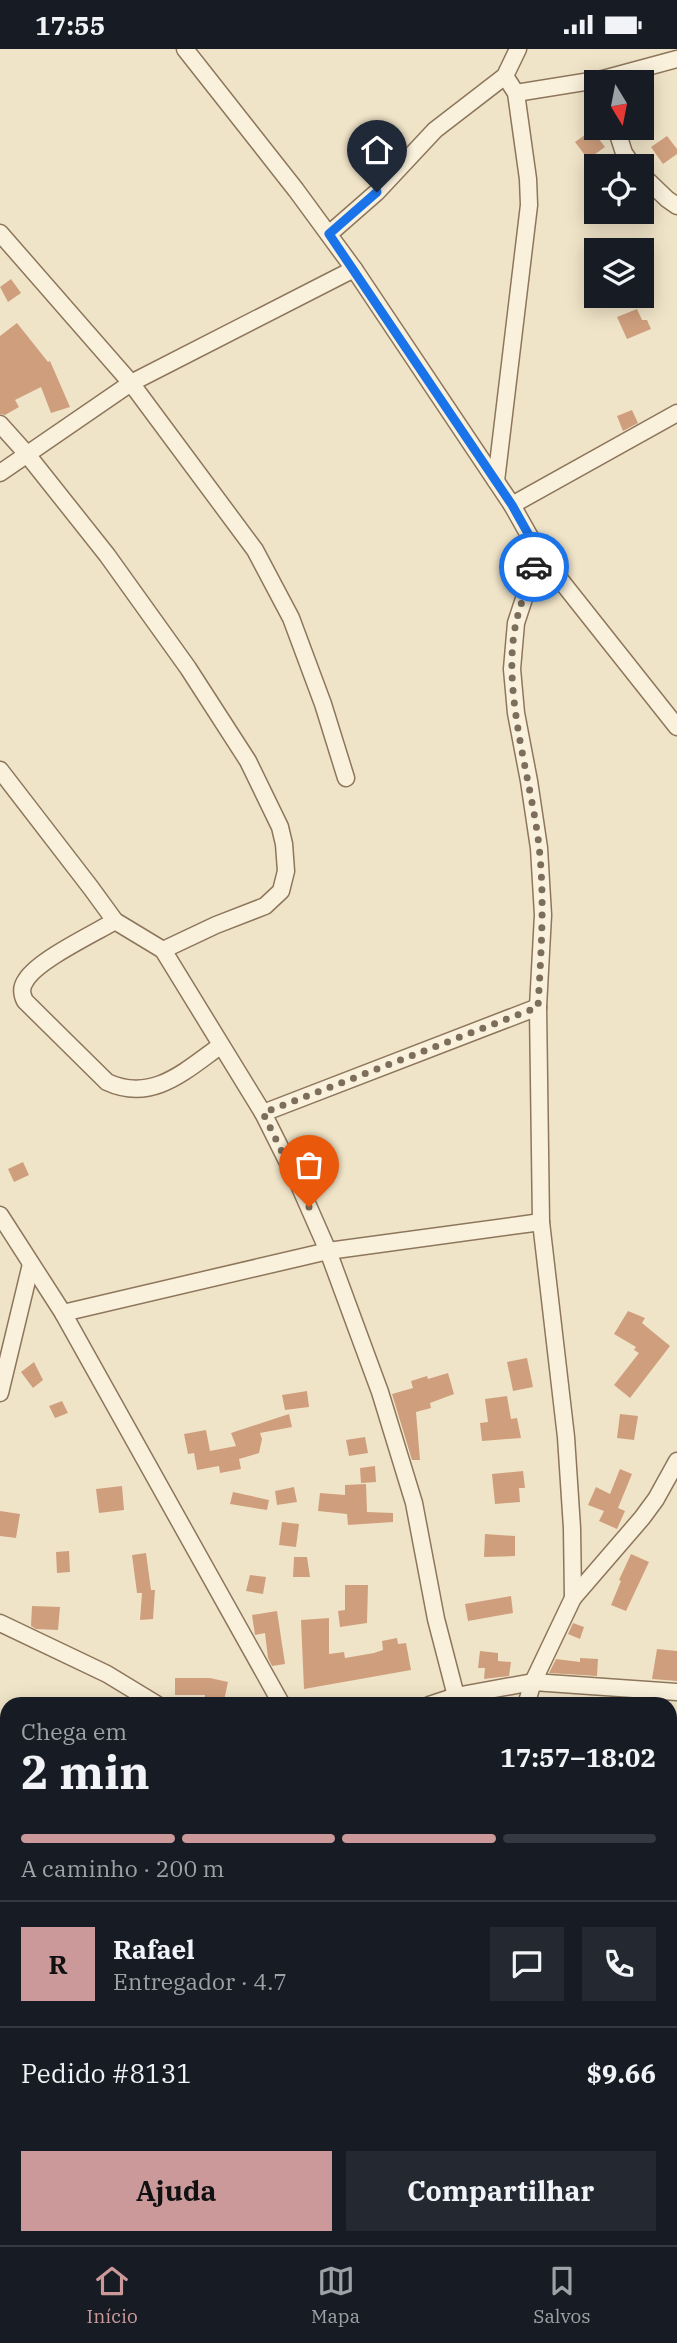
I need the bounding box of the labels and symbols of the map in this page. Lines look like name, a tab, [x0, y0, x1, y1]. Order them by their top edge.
north arrow	[584, 70, 654, 140]
pin	[347, 120, 407, 192]
courier	[499, 532, 569, 602]
pin	[279, 1135, 339, 1207]

